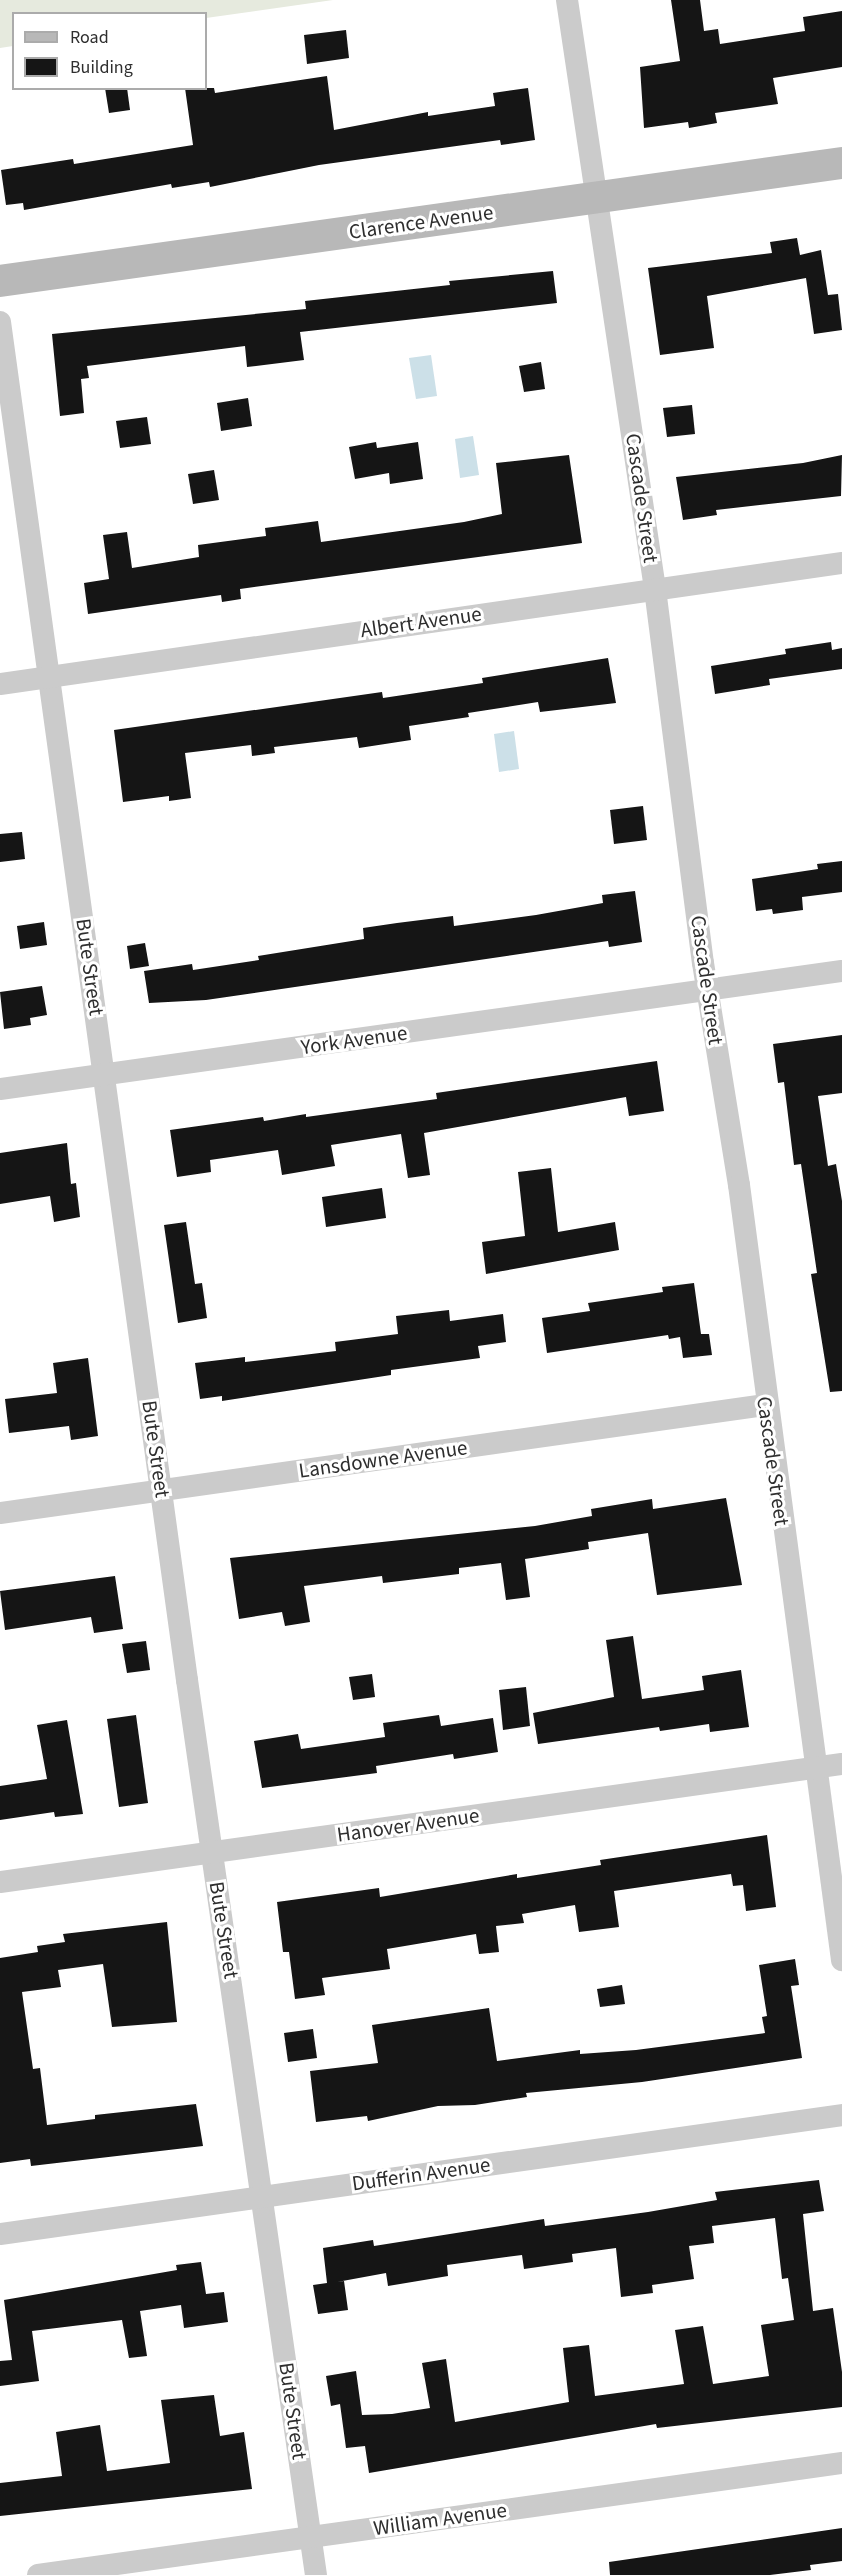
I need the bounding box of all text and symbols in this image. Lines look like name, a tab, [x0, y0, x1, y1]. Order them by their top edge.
legend	[12, 12, 207, 90]
text: Road	[70, 25, 109, 50]
text: Building	[70, 55, 133, 80]
street label: Clarence Avenue	[347, 199, 495, 245]
street label: Cascade Street	[620, 432, 664, 564]
street label: Albert Avenue	[359, 601, 483, 643]
street label: Cascade Street	[685, 914, 729, 1046]
street label: Bute Street	[71, 917, 109, 1017]
street label: York Avenue	[299, 1020, 409, 1060]
street label: Cascade Street	[751, 1395, 795, 1527]
street label: Bute Street	[137, 1399, 175, 1499]
street label: Lansdowne Avenue	[297, 1435, 469, 1483]
street label: Hanover Avenue	[335, 1803, 481, 1847]
street label: Bute Street	[204, 1880, 244, 1980]
street label: Dufferin Avenue	[350, 2152, 492, 2196]
street label: Bute Street	[274, 2361, 312, 2461]
street label: William Avenue	[372, 2497, 508, 2541]

